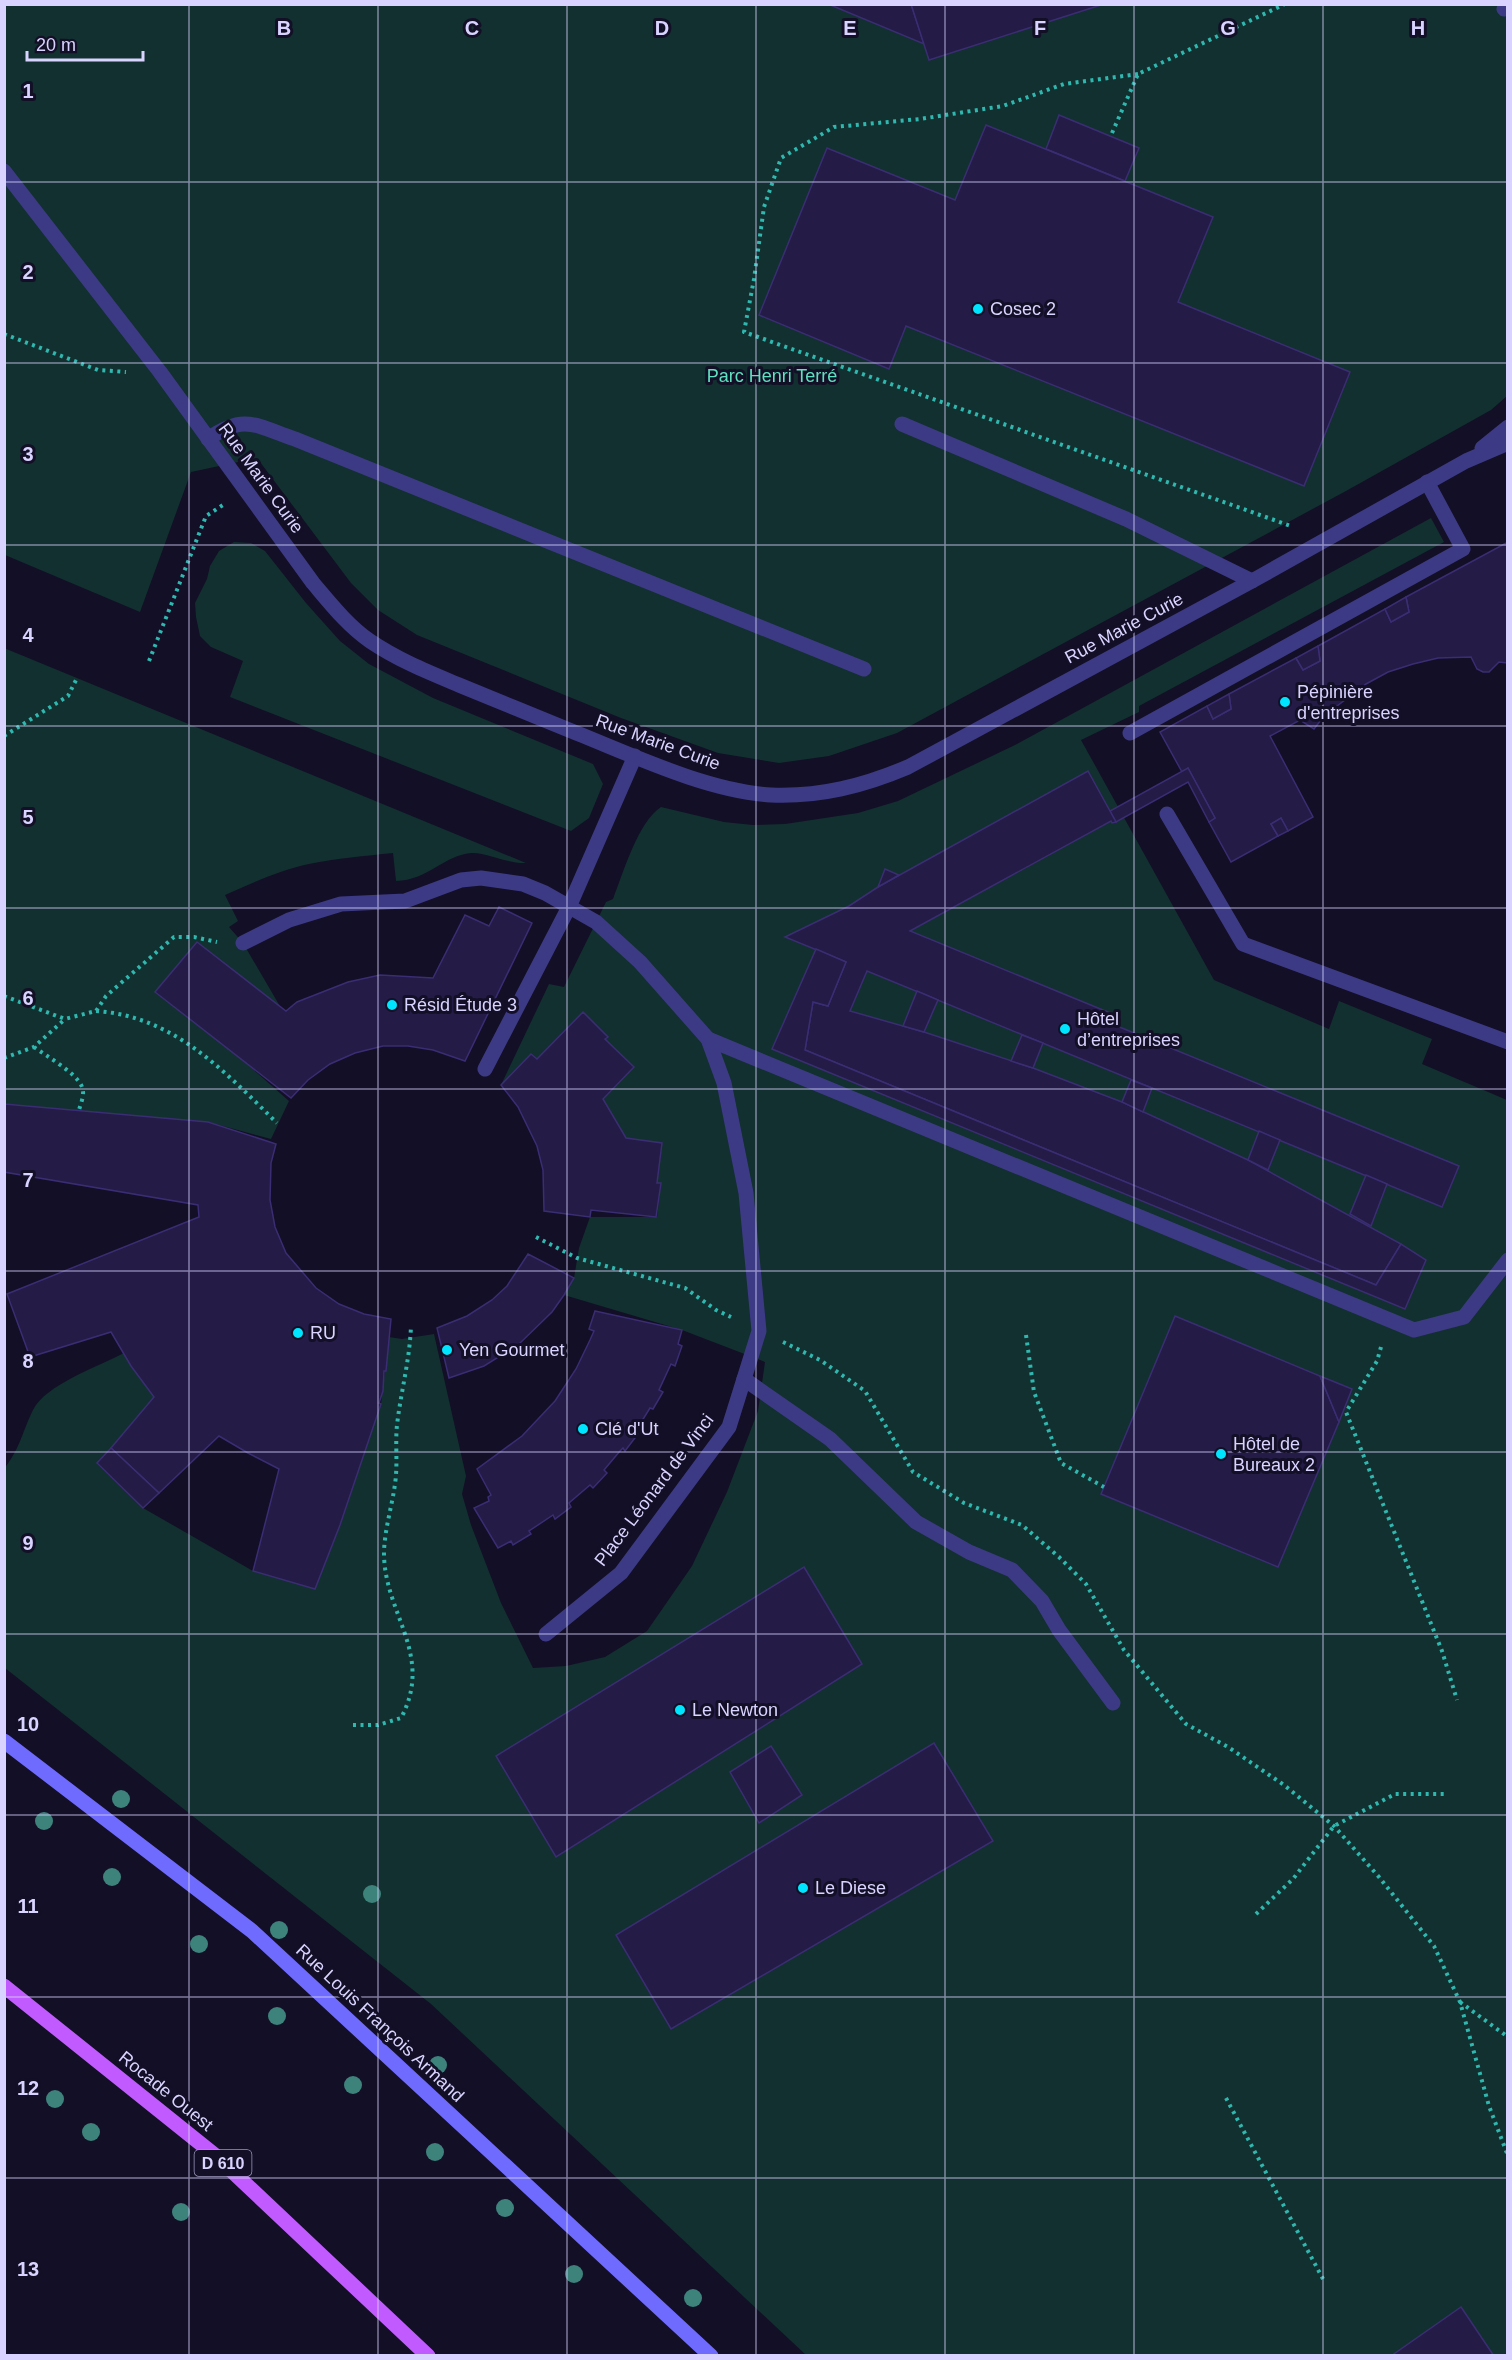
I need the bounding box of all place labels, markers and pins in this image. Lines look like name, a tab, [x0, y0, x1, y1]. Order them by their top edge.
place label: Cosec 2	[990, 299, 1056, 319]
marker: Cosec 2	[971, 302, 985, 316]
place label: Pépinière d'entreprises	[1297, 682, 1400, 723]
marker: Pépinière d'entreprises	[1278, 695, 1292, 709]
place label: Résid Étude 3	[404, 995, 517, 1015]
marker: Résid Étude 3	[385, 998, 399, 1012]
place label: Hôtel d’entreprises	[1077, 1009, 1180, 1050]
marker: Hôtel d’entreprises	[1058, 1022, 1072, 1036]
place label: RU	[310, 1323, 336, 1343]
marker: RU	[291, 1326, 305, 1340]
place label: Yen Gourmet	[459, 1340, 564, 1360]
marker: Yen Gourmet	[440, 1343, 454, 1357]
place label: Clé d'Ut	[595, 1419, 658, 1439]
marker: Clé d'Ut	[576, 1422, 590, 1436]
place label: Hôtel de Bureaux 2	[1233, 1434, 1315, 1475]
marker: Hôtel de Bureaux 2	[1214, 1447, 1228, 1461]
place label: Le Newton	[692, 1700, 778, 1720]
marker: Le Newton	[673, 1703, 687, 1717]
place label: Le Diese	[815, 1878, 886, 1898]
marker: Le Diese	[796, 1881, 810, 1895]

